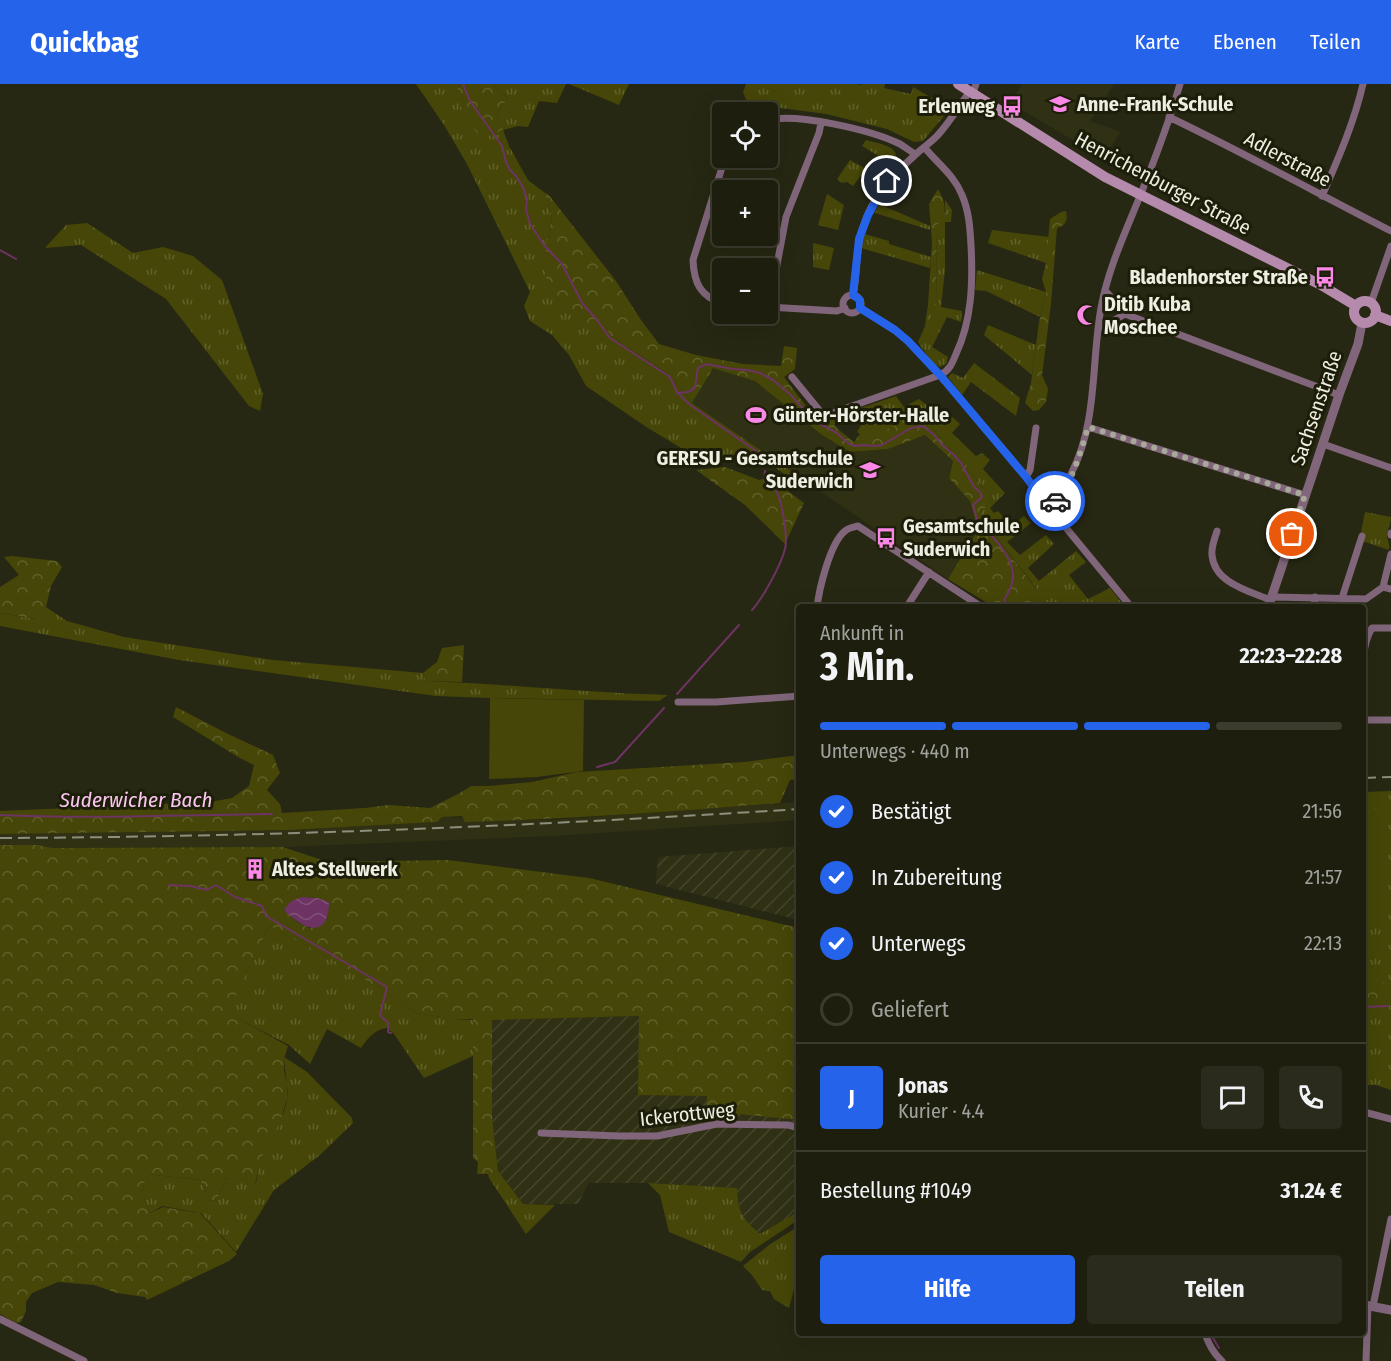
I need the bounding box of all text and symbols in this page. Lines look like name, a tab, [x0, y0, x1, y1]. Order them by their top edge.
text: Quickbag	[30, 26, 138, 59]
text: Karte	[1134, 29, 1180, 55]
text: Ebenen	[1213, 29, 1277, 55]
text: Teilen	[1310, 29, 1361, 55]
school or university icon: Anne-Frank-Schule	[1048, 92, 1072, 116]
place label: Anne-Frank-Schule	[1076, 92, 1233, 116]
place label: Erlenweg	[919, 94, 995, 118]
bus stop icon: Erlenweg	[1000, 94, 1024, 118]
map controls	[712, 102, 778, 324]
button: locate	[712, 102, 778, 168]
street label: Henrichenburger Straße	[1071, 126, 1255, 240]
street label: Adlerstraße	[1241, 126, 1335, 192]
pin	[861, 155, 912, 206]
icon: home	[870, 164, 903, 197]
button: +	[712, 180, 778, 246]
button: −	[712, 258, 778, 324]
place label: Bladenhorster Straße	[1129, 265, 1308, 289]
bus stop icon: Bladenhorster Straße	[1313, 265, 1337, 289]
place label: Ditib Kuba Moschee	[1104, 292, 1191, 339]
mosque icon: Ditib Kuba Moschee	[1075, 303, 1099, 327]
street label: Sachsenstraße	[1285, 348, 1347, 468]
sports icon: Günter-Hörster-Halle	[744, 403, 768, 427]
place label: Günter-Hörster-Halle	[773, 403, 949, 427]
place label: GERESU - Gesamtschule Suderwich	[657, 446, 853, 493]
school or university icon: GERESU - Gesamtschule Suderwich	[858, 458, 882, 482]
courier	[1025, 471, 1085, 531]
icon: car	[1039, 485, 1072, 518]
pin	[1266, 508, 1317, 559]
place label: Gesamtschule Suderwich	[903, 514, 1020, 561]
icon: bag	[1275, 517, 1308, 550]
bus stop icon: Gesamtschule Suderwich	[874, 526, 898, 550]
text: Ankunft in	[820, 621, 904, 645]
text: 22:23–22:28	[1239, 642, 1342, 669]
text: 3 Min.	[820, 644, 914, 690]
text: Unterwegs · 440 m	[820, 739, 970, 763]
water label: Suderwicher Bach	[59, 787, 212, 813]
icon: check	[820, 795, 853, 828]
text: Bestätigt	[871, 798, 951, 825]
text: 21:56	[1302, 799, 1342, 823]
building icon: Altes Stellwerk	[243, 857, 267, 881]
place label: Altes Stellwerk	[271, 857, 398, 881]
icon: check	[820, 861, 853, 894]
text: In Zubereitung	[871, 864, 1002, 891]
text: 21:57	[1305, 865, 1342, 889]
icon: check	[820, 927, 853, 960]
text: Unterwegs	[871, 930, 966, 957]
text: 22:13	[1304, 931, 1342, 955]
text: Geliefert	[871, 996, 949, 1023]
button: chat	[1201, 1066, 1264, 1129]
button: phone	[1279, 1066, 1342, 1129]
text: Jonas	[898, 1072, 948, 1099]
text: J	[848, 1084, 855, 1111]
street label: Ickerottweg	[638, 1097, 736, 1131]
text: Kurier · 4.4	[898, 1099, 984, 1123]
text: Bestellung #1049	[820, 1177, 972, 1204]
text: 31.24 €	[1280, 1177, 1342, 1204]
button: Hilfe	[820, 1255, 1075, 1324]
button: Teilen	[1087, 1255, 1342, 1324]

